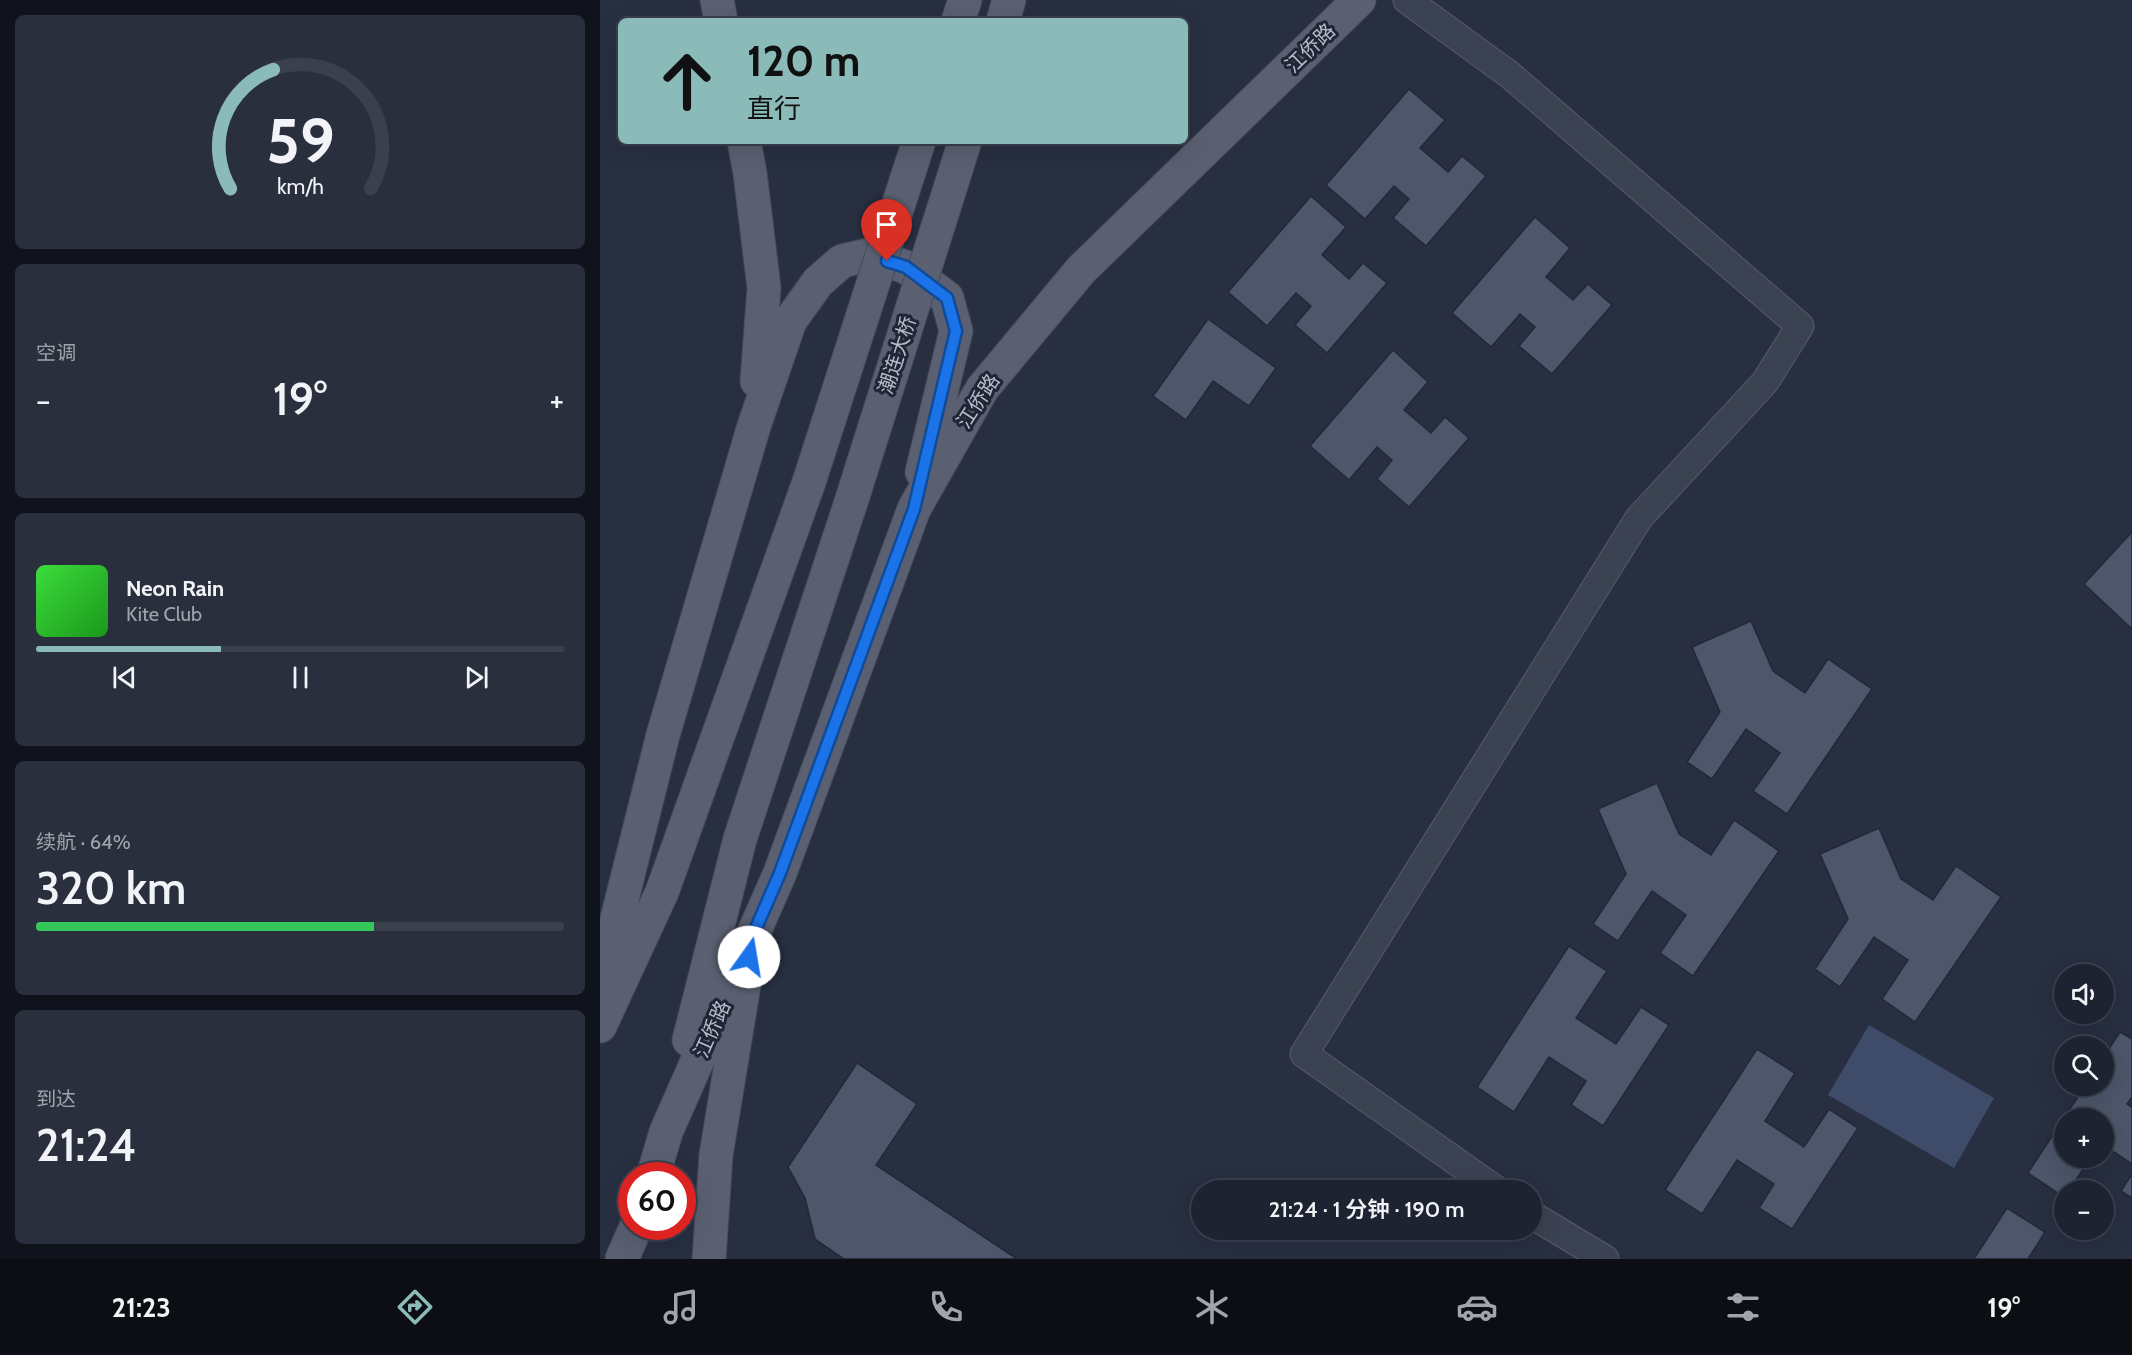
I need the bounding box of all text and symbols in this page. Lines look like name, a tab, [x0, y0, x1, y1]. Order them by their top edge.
street label: 江侨路	[1280, 19, 1340, 77]
text: 120 m	[747, 35, 860, 87]
icon: ahead	[648, 42, 726, 120]
text: 直行	[747, 92, 801, 125]
text: 59	[266, 103, 334, 179]
text: km/h	[277, 173, 323, 199]
pin	[861, 199, 912, 261]
icon: arrive	[870, 208, 903, 241]
street label: 潮连大桥	[873, 313, 921, 397]
text: 空调	[36, 341, 76, 365]
street label: 江侨路	[952, 369, 1004, 433]
text: 19°	[273, 372, 327, 426]
text: −	[36, 380, 51, 420]
text: +	[549, 380, 564, 420]
text: Neon Rain	[126, 575, 224, 602]
text: Kite Club	[126, 602, 202, 626]
icon: previous	[108, 661, 141, 694]
icon: pause	[284, 661, 317, 694]
icon: next	[460, 661, 493, 694]
text: 续航 · 64%	[36, 830, 131, 854]
text: 320 km	[36, 861, 186, 915]
position arrow	[717, 925, 781, 989]
map controls	[2054, 964, 2114, 1240]
button: sound	[2054, 964, 2114, 1024]
street label: 江侨路	[689, 997, 735, 1061]
button: search	[2054, 1036, 2114, 1096]
text: 到达	[36, 1087, 76, 1111]
button: +	[2054, 1108, 2114, 1168]
text: 21:24	[36, 1118, 136, 1172]
speed limit sign: 60	[618, 1162, 696, 1240]
button: −	[2054, 1180, 2114, 1240]
text: 21:24 · 1 分钟 · 190 m	[1269, 1196, 1464, 1223]
icon: directions	[394, 1286, 436, 1328]
icon: music	[660, 1286, 702, 1328]
icon: phone	[925, 1286, 967, 1328]
icon: climate	[1191, 1286, 1233, 1328]
icon: car	[1456, 1286, 1498, 1328]
icon: filters	[1722, 1286, 1764, 1328]
text: 21:23	[112, 1291, 171, 1324]
text: 19°	[1987, 1291, 2020, 1324]

